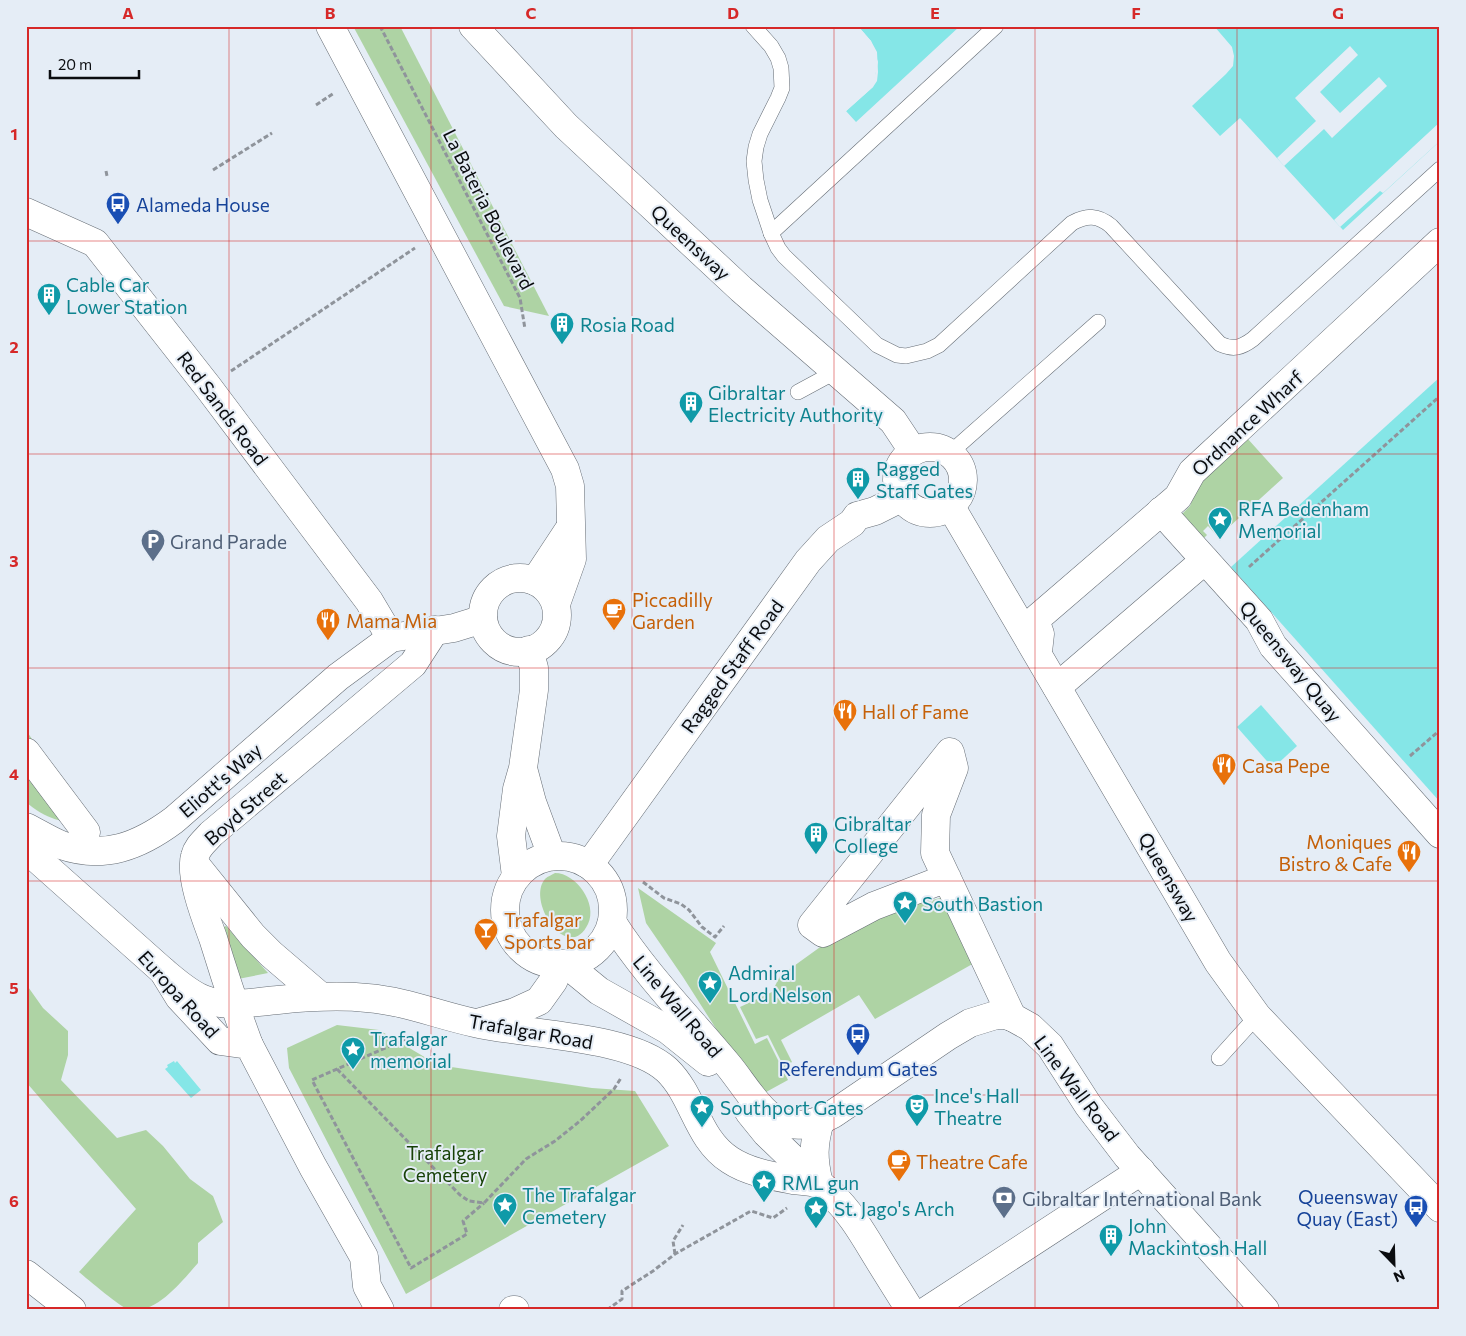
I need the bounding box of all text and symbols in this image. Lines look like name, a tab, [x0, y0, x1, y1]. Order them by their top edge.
text: A	[122, 3, 134, 22]
text: B	[325, 3, 336, 22]
text: C	[526, 3, 537, 22]
text: D	[727, 3, 739, 22]
text: E	[930, 3, 940, 22]
text: F	[1131, 3, 1141, 22]
text: G	[1332, 3, 1344, 22]
scale bar	[50, 48, 139, 80]
text: 20 m	[58, 55, 92, 73]
text: 1	[10, 124, 18, 143]
street label: La Bateria Boulevard	[439, 125, 539, 293]
bus stop icon: Alameda House	[105, 191, 131, 225]
place label: Alameda House	[136, 193, 270, 216]
street label: Queensway	[647, 199, 736, 285]
place label: Cable Car Lower Station	[66, 273, 188, 318]
building icon: Cable Car Lower Station	[36, 282, 62, 316]
building icon: Rosia Road	[549, 311, 575, 345]
place label: Rosia Road	[580, 313, 675, 336]
text: 2	[9, 337, 19, 356]
street label: Red Sands Road	[173, 347, 273, 469]
street label: Ordnance Wharf	[1187, 365, 1308, 480]
place label: Gibraltar Electricity Authority	[708, 381, 883, 426]
building icon: Gibraltar Electricity Authority	[678, 390, 704, 424]
place label: Ragged Staff Gates	[876, 457, 973, 502]
building icon: Ragged Staff Gates	[845, 466, 871, 500]
place label: RFA Bedenham Memorial	[1238, 497, 1369, 542]
place icon: RFA Bedenham Memorial	[1207, 506, 1233, 540]
parking icon: Grand Parade	[140, 528, 166, 562]
place label: Grand Parade	[170, 530, 287, 553]
text: 3	[9, 551, 19, 570]
place label: Piccadilly Garden	[632, 588, 713, 633]
street label: Ragged Staff Road	[676, 595, 788, 737]
street label: Queensway Quay	[1235, 596, 1347, 726]
cafe icon: Piccadilly Garden	[601, 597, 627, 631]
restaurant icon: Mama Mia	[315, 607, 341, 641]
place label: Mama Mia	[346, 609, 437, 632]
restaurant icon: Hall of Fame	[832, 698, 858, 732]
place label: Hall of Fame	[862, 700, 969, 723]
street label: Eliott's Way	[174, 738, 266, 822]
restaurant icon: Casa Pepe	[1211, 752, 1237, 786]
place label: Casa Pepe	[1242, 754, 1330, 777]
text: 4	[9, 764, 19, 783]
street label: Boyd Street	[199, 766, 291, 850]
place label: Gibraltar College	[834, 812, 912, 857]
building icon: Gibraltar College	[803, 821, 829, 855]
street label: Queensway	[1134, 828, 1204, 926]
place label: Moniques Bistro & Cafe	[1279, 830, 1392, 875]
restaurant icon: Moniques Bistro & Cafe	[1396, 839, 1422, 873]
place icon: South Bastion	[892, 890, 918, 924]
place label: South Bastion	[922, 892, 1043, 915]
place label: Trafalgar Sports bar	[504, 908, 595, 953]
bar icon: Trafalgar Sports bar	[473, 917, 499, 951]
street label: Europa Road	[134, 946, 224, 1042]
street label: Line Wall Road	[629, 950, 727, 1062]
place label: Admiral Lord Nelson	[728, 961, 832, 1006]
place icon: Admiral Lord Nelson	[697, 970, 723, 1004]
text: 5	[9, 978, 19, 997]
street label: Trafalgar Road	[467, 1009, 595, 1053]
bus stop icon: Referendum Gates	[845, 1022, 871, 1056]
place label: Trafalgar memorial	[370, 1027, 452, 1072]
street label: Line Wall Road	[1030, 1031, 1124, 1145]
place icon: Trafalgar memorial	[340, 1036, 366, 1070]
place label: Referendum Gates	[778, 1057, 938, 1080]
place label: Ince's Hall Theatre	[934, 1084, 1020, 1129]
theatre icon: Ince's Hall Theatre	[904, 1093, 930, 1127]
place icon: Southport Gates	[689, 1094, 715, 1128]
place label: Southport Gates	[720, 1096, 864, 1119]
park label: Trafalgar Cemetery	[403, 1141, 487, 1186]
cafe icon: Theatre Cafe	[886, 1148, 912, 1182]
place label: Theatre Cafe	[916, 1150, 1028, 1173]
place icon: RML gun	[751, 1169, 777, 1203]
place label: RML gun	[782, 1171, 859, 1194]
place label: The Trafalgar Cemetery	[522, 1183, 637, 1228]
bank icon: Gibraltar International Bank	[991, 1185, 1017, 1219]
place label: Queensway Quay (East)	[1296, 1185, 1398, 1230]
place label: Gibraltar International Bank	[1022, 1187, 1262, 1210]
text: 6	[9, 1191, 19, 1210]
place icon: The Trafalgar Cemetery	[492, 1192, 518, 1226]
bus stop icon: Queensway Quay (East)	[1403, 1194, 1429, 1228]
place icon: St. Jago's Arch	[803, 1195, 829, 1229]
place label: St. Jago's Arch	[834, 1197, 955, 1220]
place label: John Mackintosh Hall	[1128, 1214, 1267, 1259]
building icon: John Mackintosh Hall	[1098, 1223, 1124, 1257]
north arrow	[1368, 1238, 1418, 1288]
text: N	[1391, 1267, 1407, 1286]

